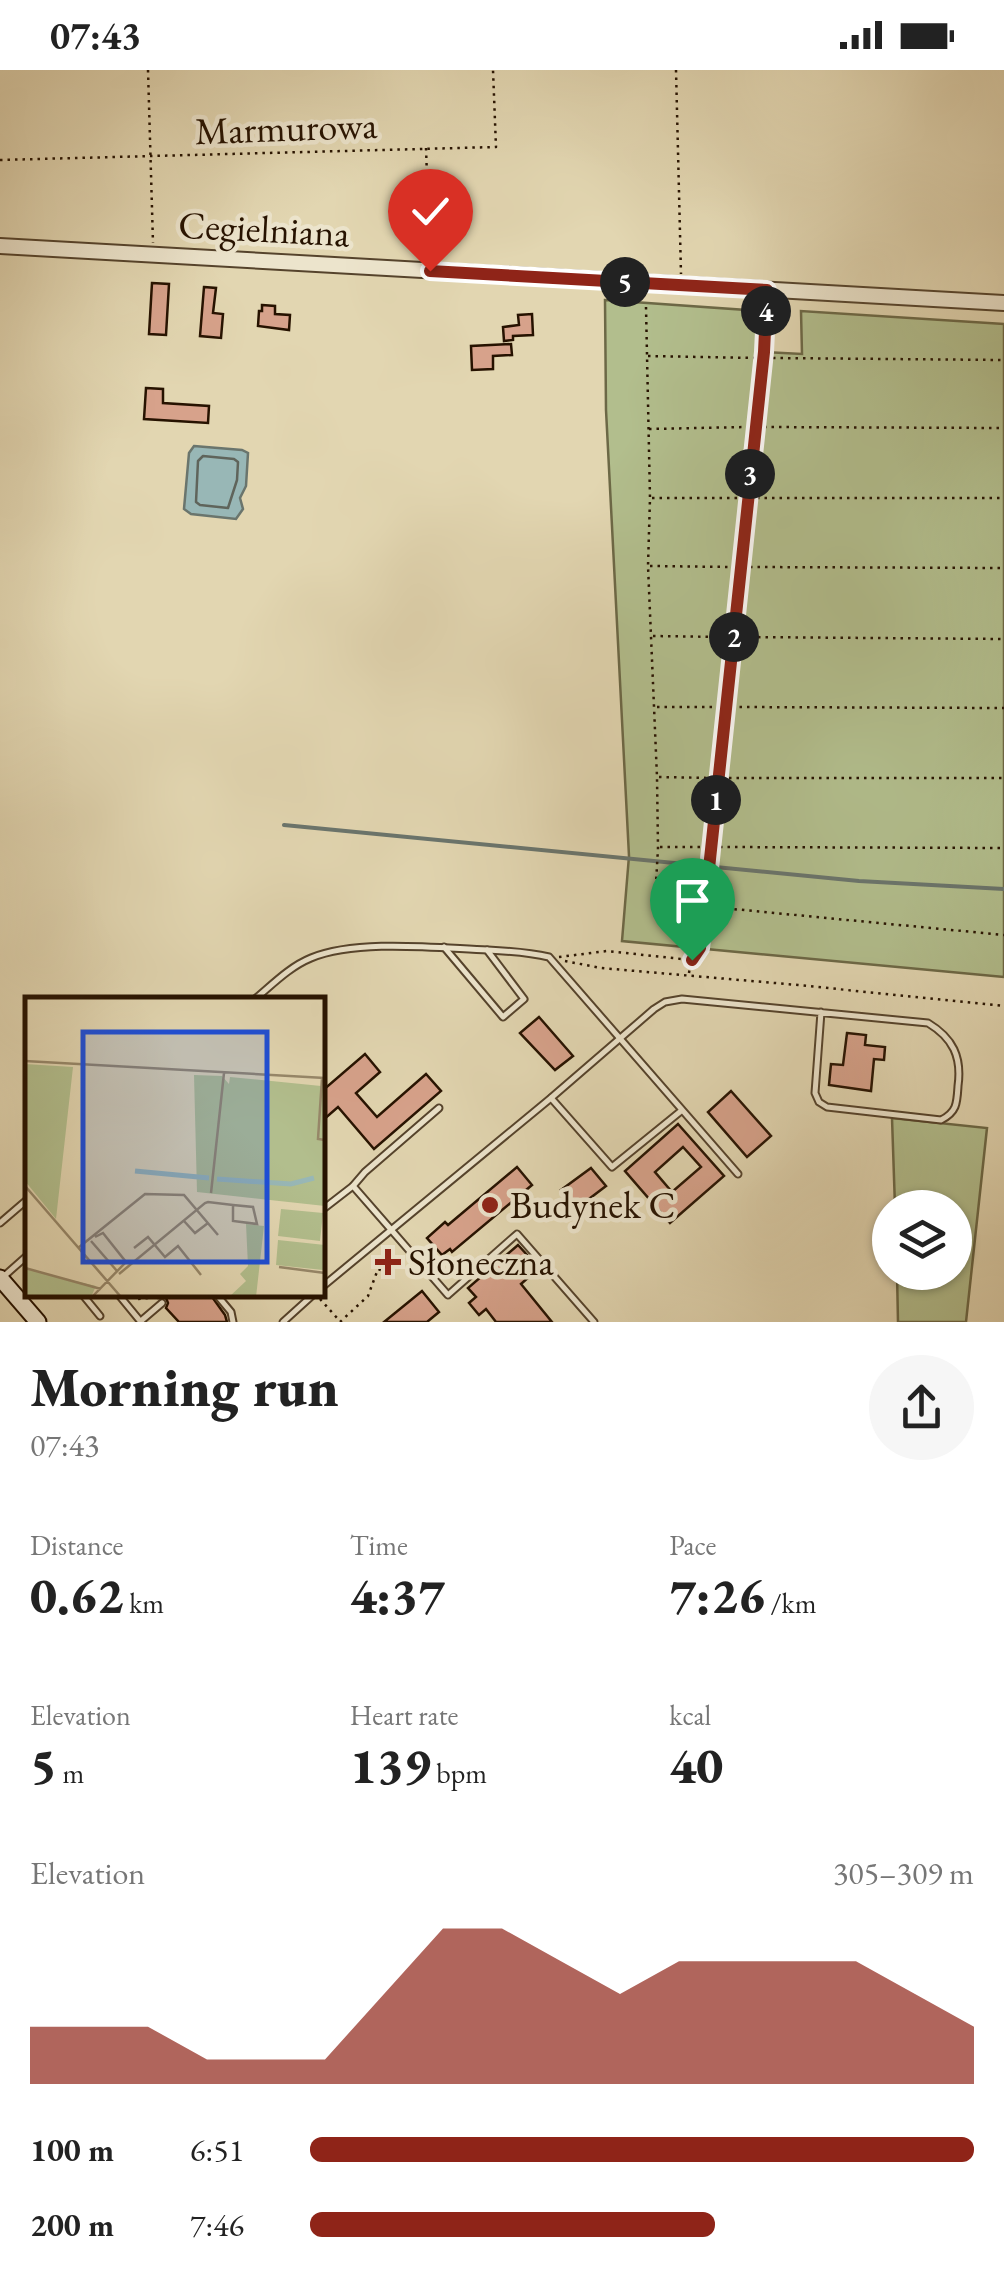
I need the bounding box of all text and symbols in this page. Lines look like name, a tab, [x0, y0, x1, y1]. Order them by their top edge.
text: 07:43	[50, 11, 141, 60]
street label: Marmurowa	[194, 100, 379, 155]
pin	[388, 169, 473, 272]
icon: check	[403, 184, 458, 239]
street label: Cegielniana	[177, 200, 352, 257]
pin: 5	[600, 257, 650, 307]
text: 5	[618, 264, 632, 300]
pin: 4	[741, 286, 791, 336]
text: 4	[759, 293, 773, 329]
pin: 3	[725, 449, 775, 499]
text: 3	[743, 456, 757, 492]
pin: 2	[709, 612, 759, 662]
text: 2	[727, 619, 741, 655]
pin: 1	[691, 775, 741, 825]
text: 1	[709, 782, 723, 818]
pin	[650, 858, 735, 961]
icon: arrive	[665, 873, 720, 928]
inset map	[25, 997, 325, 1297]
place label: Budynek C	[510, 1180, 676, 1229]
map controls	[872, 1190, 972, 1290]
button: layers	[872, 1190, 972, 1290]
marker: Budynek C	[479, 1194, 501, 1216]
place label: Słoneczna	[408, 1237, 555, 1286]
marker: Słoneczna	[377, 1251, 399, 1273]
text: Morning run	[30, 1351, 339, 1422]
button: share	[869, 1355, 974, 1460]
text: 07:43	[30, 1424, 99, 1466]
text: Distance	[30, 1527, 124, 1563]
text: Time	[350, 1527, 408, 1563]
text: Pace	[669, 1527, 716, 1563]
text: 0.62	[30, 1563, 124, 1628]
text: 4:37	[350, 1563, 445, 1628]
text: 7:26	[669, 1563, 765, 1628]
text: km	[124, 1585, 164, 1621]
text: /km	[765, 1585, 816, 1621]
text: Elevation	[30, 1697, 131, 1733]
text: Heart rate	[350, 1697, 458, 1733]
text: kcal	[669, 1697, 711, 1733]
text: 5	[30, 1733, 57, 1798]
text: 139	[350, 1733, 431, 1798]
text: 40	[669, 1733, 723, 1798]
text: m	[57, 1755, 84, 1791]
text: bpm	[431, 1755, 487, 1791]
text: Elevation	[30, 1852, 145, 1894]
text: 305–309 m	[833, 1852, 974, 1894]
text: 100 m	[30, 2129, 114, 2171]
text: 6:51	[190, 2129, 244, 2171]
text: 200 m	[30, 2204, 114, 2246]
text: 7:46	[190, 2204, 244, 2246]

